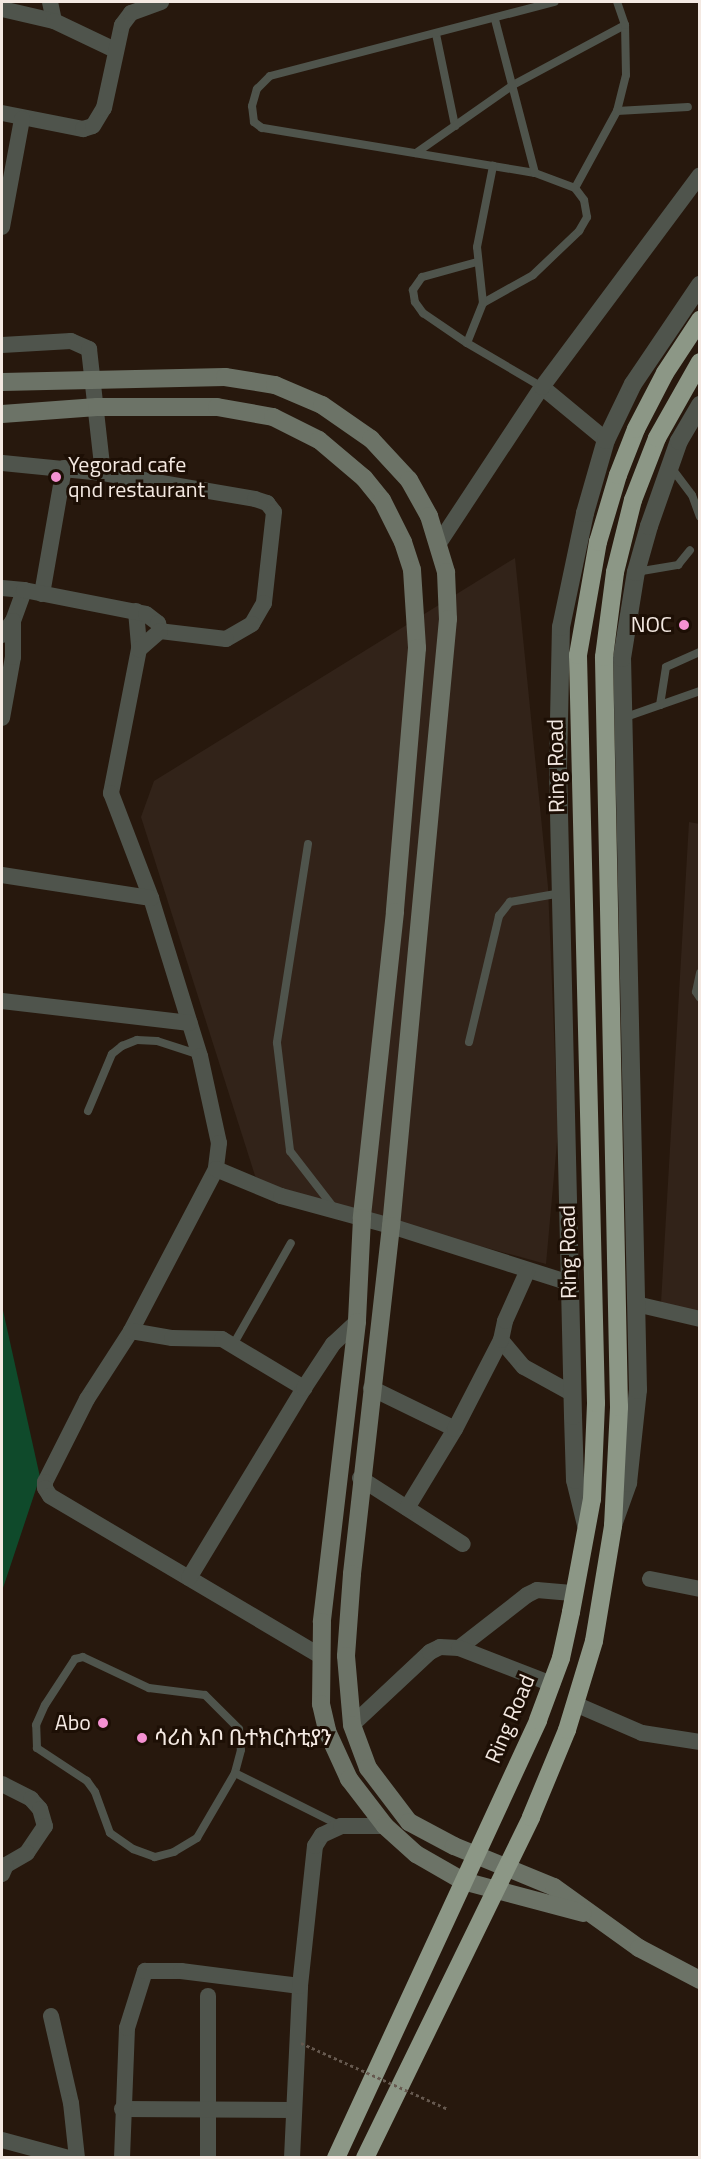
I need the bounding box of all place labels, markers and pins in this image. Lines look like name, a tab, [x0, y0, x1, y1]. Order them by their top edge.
place label: Yegorad cafe qnd restaurant	[68, 451, 205, 502]
marker: Yegorad cafe qnd restaurant	[49, 470, 63, 484]
place label: NOC	[631, 612, 672, 638]
marker: NOC	[677, 618, 691, 632]
place label: Abo	[55, 1710, 91, 1736]
marker: Abo	[96, 1716, 110, 1730]
place label: ሳሪስ አቦ ቤተክርስቲያን	[154, 1725, 332, 1751]
marker: ሳሪስ አቦ ቤተክርስቲያን	[135, 1731, 149, 1745]

